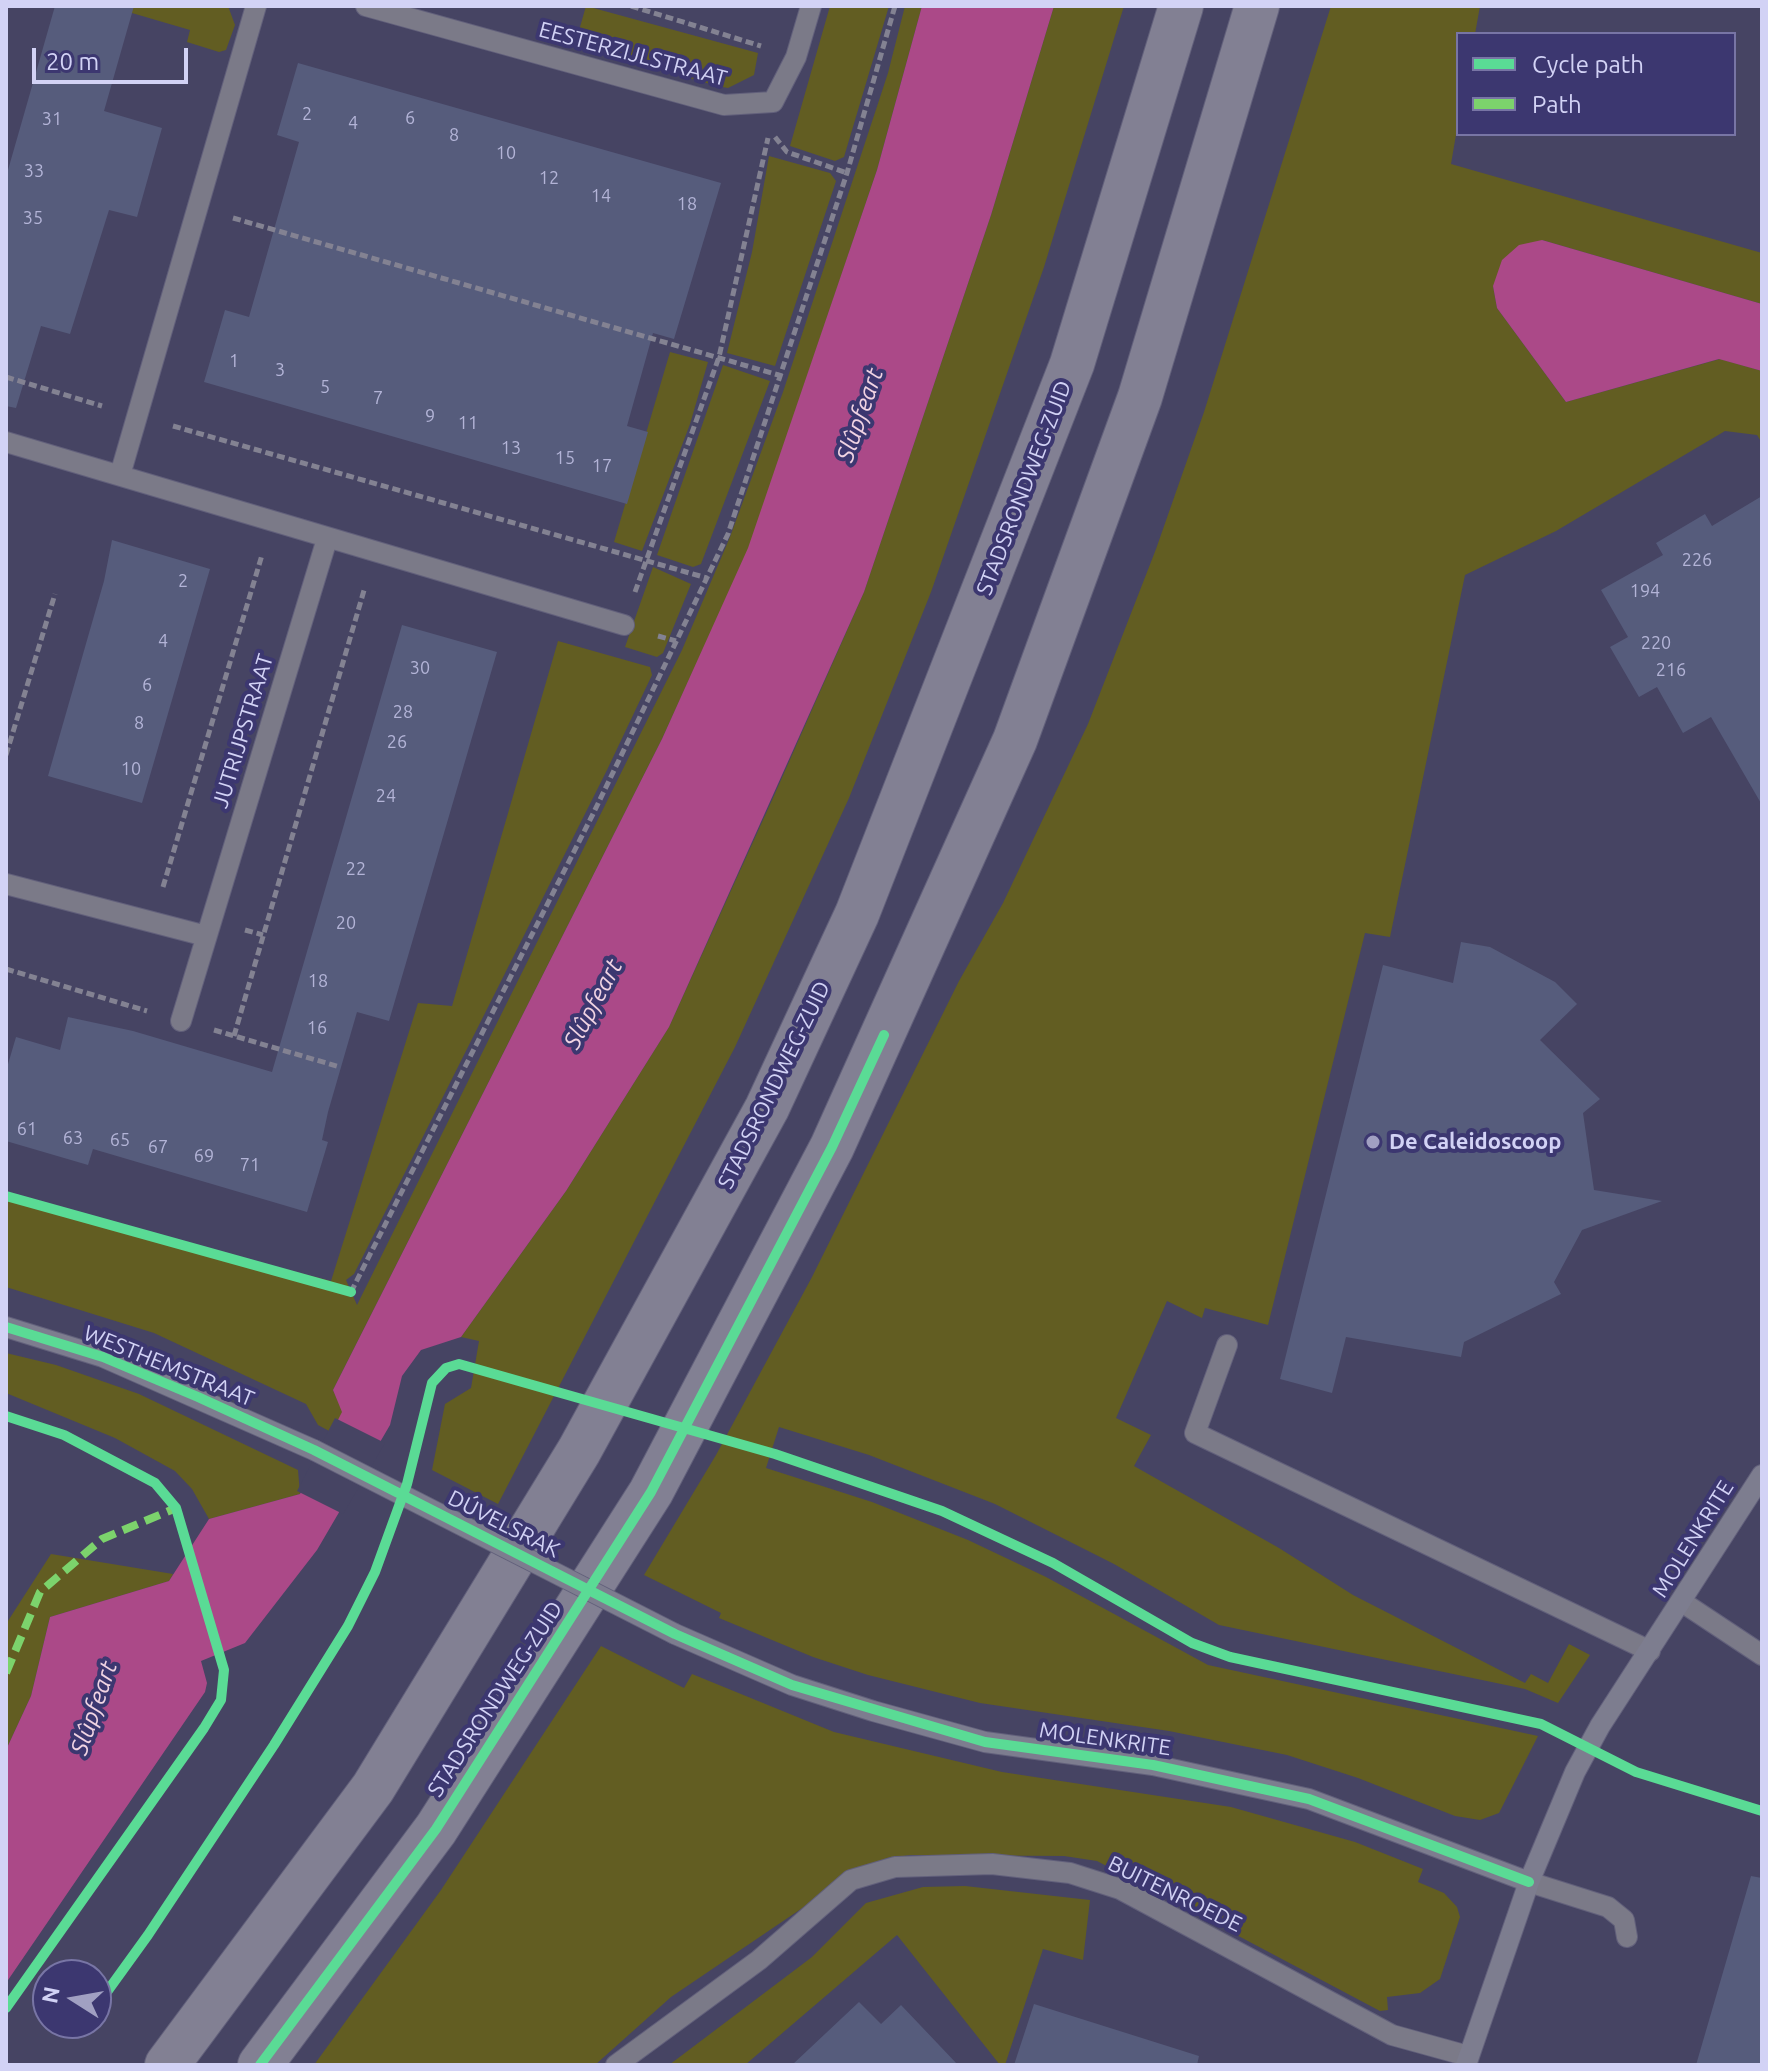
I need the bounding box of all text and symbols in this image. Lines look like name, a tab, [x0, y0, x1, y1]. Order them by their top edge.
street label: EESTERZIJLSTRAAT	[536, 16, 730, 92]
scale bar	[36, 32, 192, 82]
legend	[1456, 32, 1736, 136]
text: 20 m	[46, 48, 99, 75]
text: Cycle path	[1532, 51, 1644, 78]
text: Path	[1532, 91, 1582, 118]
house number: 2	[302, 103, 312, 125]
house number: 6	[405, 107, 415, 129]
house number: 31	[42, 108, 62, 130]
house number: 4	[348, 112, 358, 134]
house number: 8	[449, 124, 459, 146]
house number: 10	[496, 142, 516, 164]
house number: 33	[24, 160, 44, 182]
house number: 12	[539, 167, 559, 189]
house number: 14	[591, 185, 611, 207]
house number: 18	[677, 193, 697, 215]
house number: 35	[23, 207, 43, 229]
house number: 1	[229, 350, 239, 372]
house number: 3	[275, 359, 285, 381]
water label: Slûpfeart	[831, 364, 889, 466]
house number: 5	[320, 376, 330, 398]
street label: STADSRONDWEG-ZUID	[971, 377, 1077, 599]
house number: 7	[373, 387, 383, 409]
house number: 9	[425, 405, 435, 427]
house number: 11	[458, 412, 478, 434]
house number: 13	[501, 437, 521, 459]
house number: 15	[555, 447, 575, 469]
house number: 17	[592, 455, 612, 477]
house number: 226	[1682, 549, 1712, 571]
house number: 2	[178, 570, 188, 592]
house number: 194	[1630, 580, 1660, 602]
house number: 4	[158, 630, 168, 652]
house number: 220	[1641, 632, 1671, 654]
street label: JUTRIJPSTRAAT	[207, 651, 279, 811]
house number: 30	[410, 657, 430, 679]
house number: 216	[1656, 659, 1686, 681]
house number: 6	[142, 674, 152, 696]
house number: 28	[393, 701, 413, 723]
house number: 8	[134, 712, 144, 734]
house number: 26	[387, 731, 407, 753]
house number: 10	[121, 758, 141, 780]
house number: 24	[376, 785, 396, 807]
house number: 22	[346, 858, 366, 880]
house number: 20	[336, 912, 356, 934]
water label: Slûpfeart	[557, 954, 629, 1054]
house number: 18	[308, 970, 328, 992]
street label: STADSRONDWEG-ZUID	[712, 977, 836, 1193]
house number: 16	[307, 1017, 327, 1039]
house number: 61	[17, 1118, 37, 1140]
house number: 63	[63, 1127, 83, 1149]
house number: 65	[110, 1129, 130, 1151]
place label: De Caleidoscoop	[1389, 1129, 1561, 1155]
marker: De Caleidoscoop	[1364, 1133, 1382, 1151]
house number: 67	[148, 1136, 168, 1158]
house number: 69	[194, 1145, 214, 1167]
house number: 71	[240, 1154, 260, 1176]
street label: WESTHEMSTRAAT	[80, 1320, 258, 1412]
street label: MOLENKRITE	[1647, 1476, 1739, 1602]
street label: DÚVELSRAK	[444, 1485, 564, 1563]
street label: STADSRONDWEG-ZUID	[422, 1596, 568, 1802]
water label: Slûpfeart	[65, 1657, 123, 1759]
street label: MOLENKRITE	[1037, 1717, 1173, 1761]
street label: BUITENROEDE	[1104, 1850, 1246, 1938]
north arrow	[32, 1959, 112, 2039]
text: N	[36, 1984, 64, 2005]

